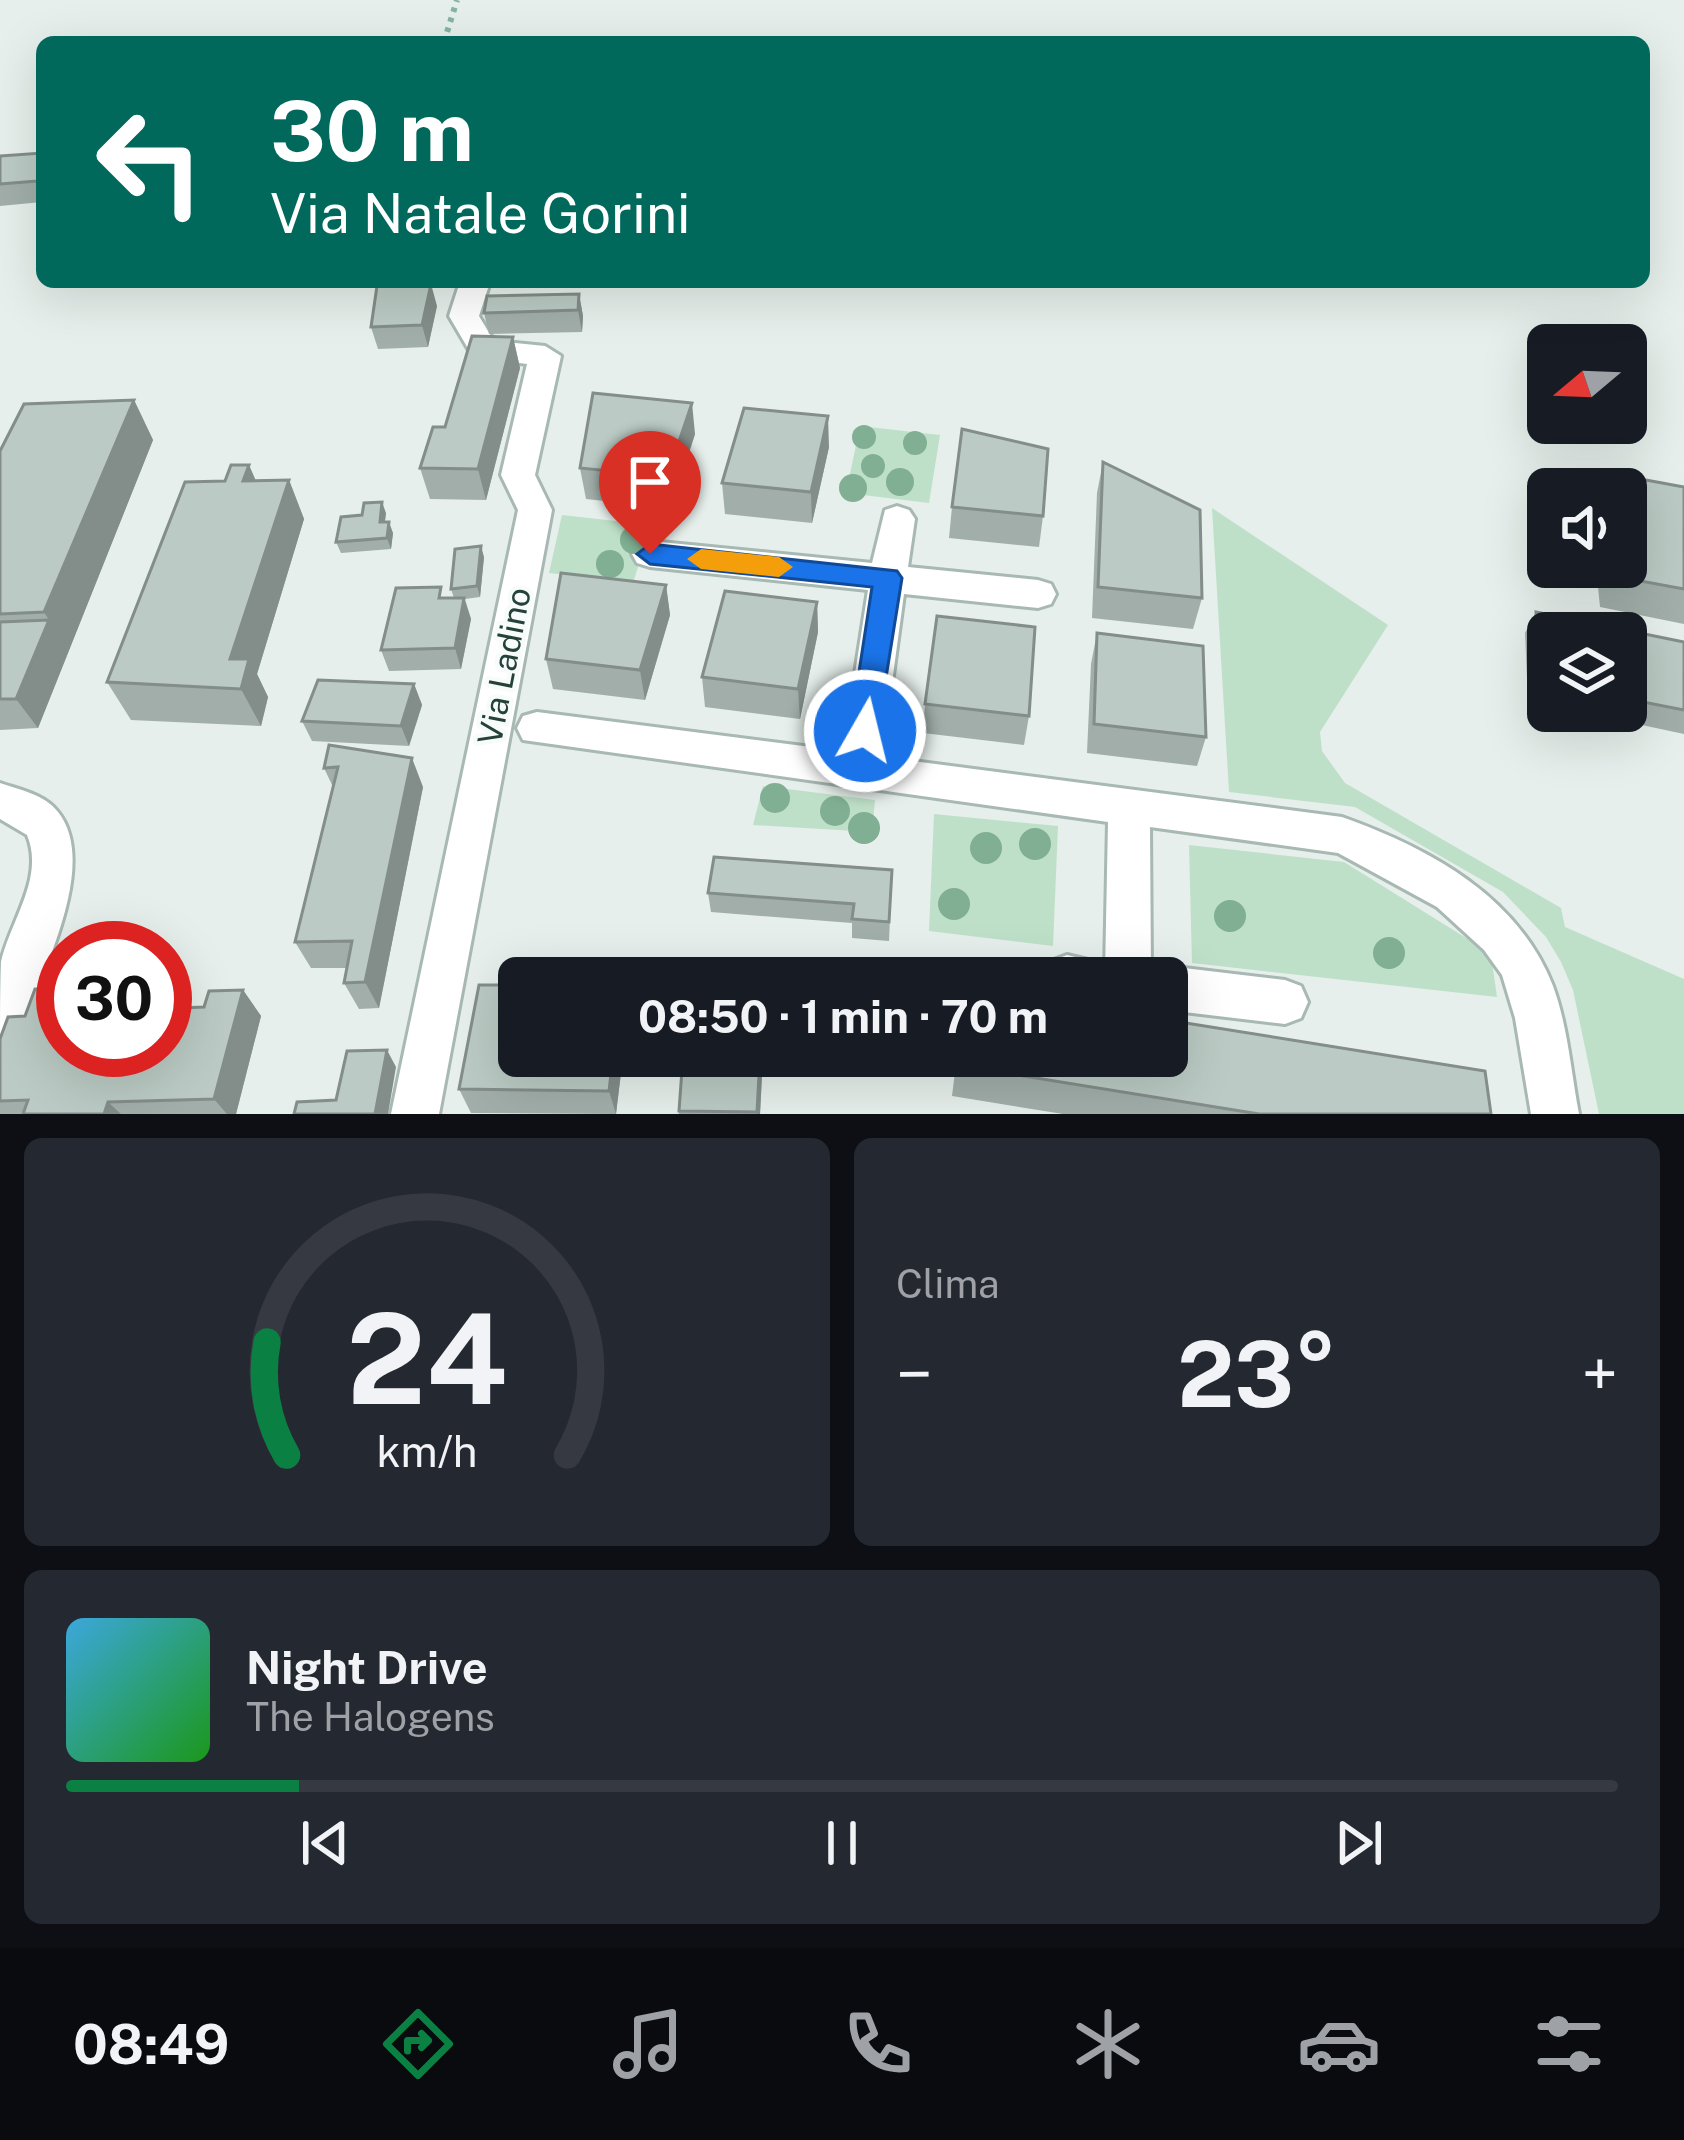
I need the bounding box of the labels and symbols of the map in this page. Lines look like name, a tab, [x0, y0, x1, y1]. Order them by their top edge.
north arrow	[1527, 324, 1647, 444]
pin	[599, 431, 701, 554]
street label: Via Ladino	[470, 584, 538, 748]
position arrow	[802, 668, 928, 794]
speed limit sign: 30	[36, 921, 192, 1077]

